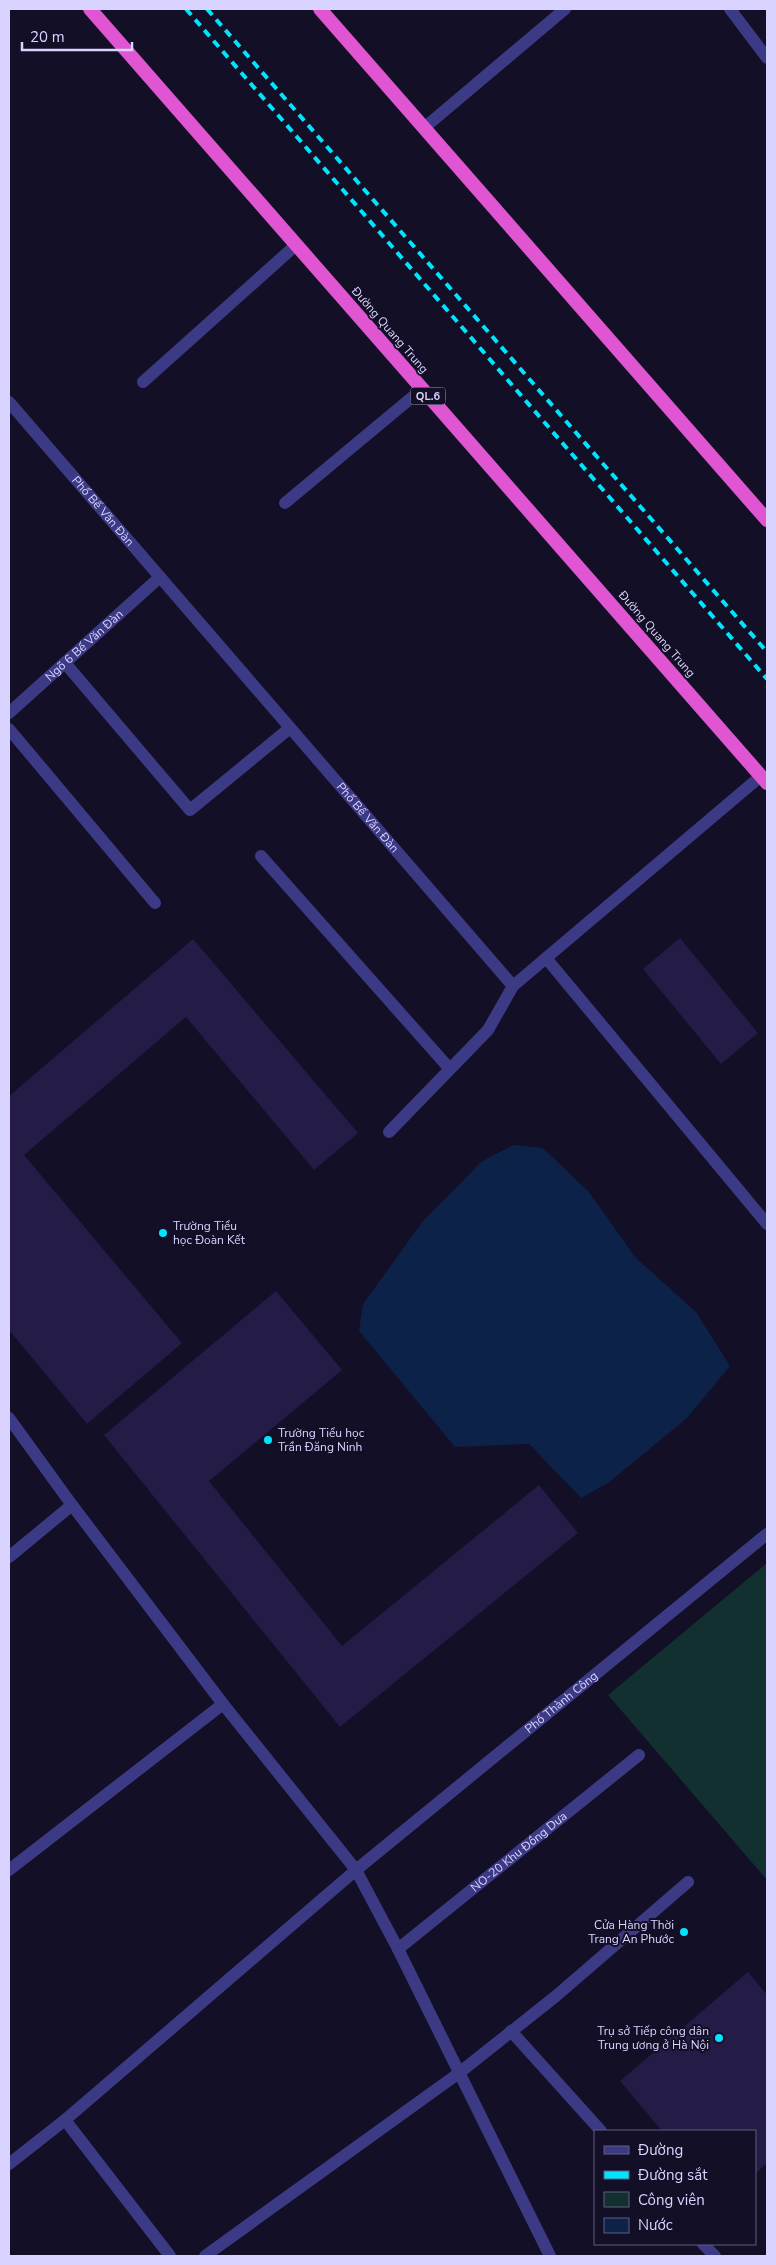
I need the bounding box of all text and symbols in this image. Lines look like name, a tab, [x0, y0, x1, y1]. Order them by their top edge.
scale bar	[22, 20, 132, 52]
text: 20 m	[30, 27, 65, 47]
street label: Đường Quang Trung	[347, 283, 432, 377]
road number: QL.6	[410, 388, 446, 404]
street label: Phố Bế Văn Đàn	[68, 473, 138, 549]
street label: Đường Quang Trung	[614, 587, 699, 681]
street label: Ngõ 6 Bế Văn Đàn	[42, 606, 126, 685]
street label: Phố Bế Văn Đàn	[333, 779, 402, 856]
place label: Trường Tiểu học Đoàn Kết	[173, 1218, 246, 1248]
marker: Trường Tiểu học Đoàn Kết	[157, 1227, 169, 1239]
place label: Trường Tiểu học Trần Đăng Ninh	[278, 1425, 365, 1455]
marker: Trường Tiểu học Trần Đăng Ninh	[262, 1434, 274, 1446]
street label: Phố Thành Công	[521, 1668, 601, 1737]
street label: NO-20 Khu Đồng Dưa	[467, 1808, 570, 1895]
place label: Cửa Hàng Thời Trang An Phước	[588, 1917, 674, 1947]
marker: Cửa Hàng Thời Trang An Phước	[678, 1926, 690, 1938]
place label: Trụ sở Tiếp công dân Trung ương ở Hà Nội	[597, 2023, 709, 2053]
marker: Trụ sở Tiếp công dân Trung ương ở Hà Nội	[713, 2032, 725, 2044]
legend	[594, 2130, 756, 2245]
text: Đường	[637, 2140, 683, 2160]
text: Đường sắt	[637, 2165, 708, 2185]
text: Công viên	[638, 2190, 705, 2210]
text: Nước	[638, 2215, 673, 2235]

